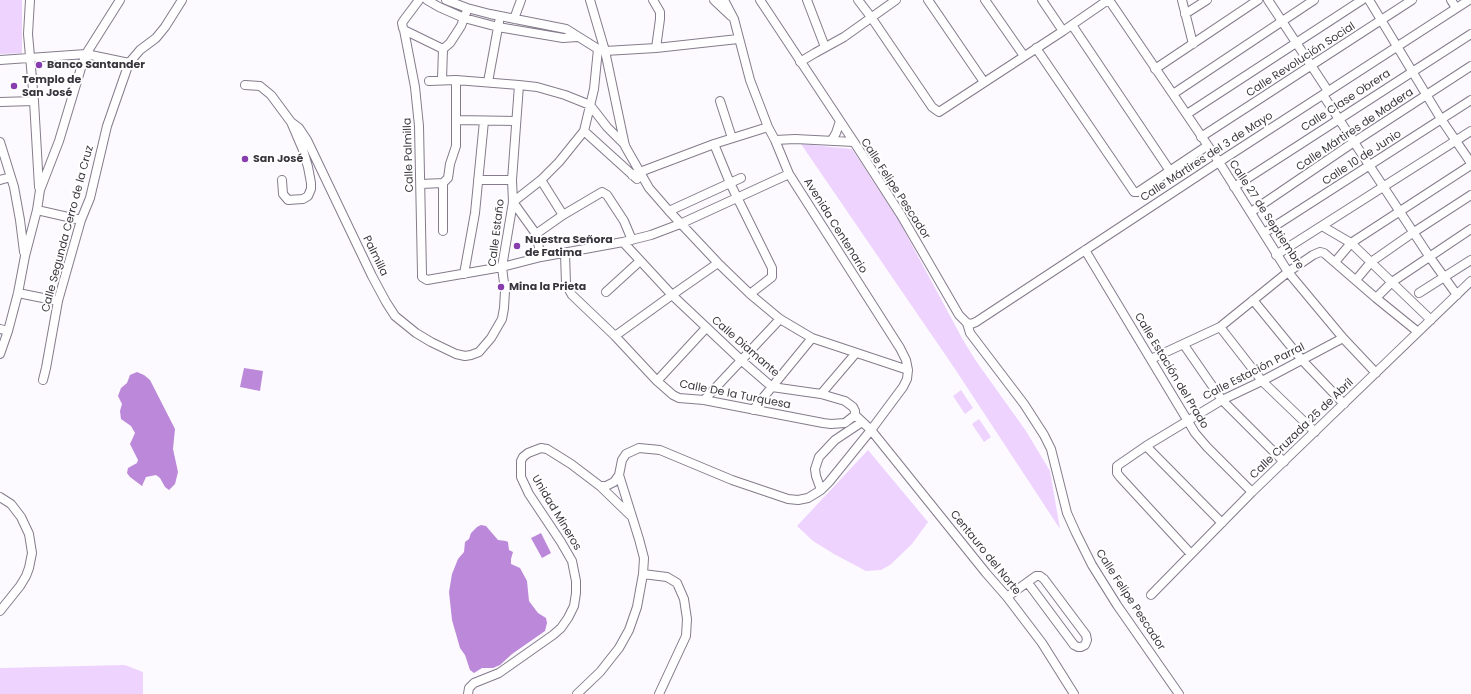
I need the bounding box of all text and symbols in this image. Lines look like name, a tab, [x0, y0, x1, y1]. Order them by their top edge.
street label: Calle Revolución Social	[1244, 20, 1358, 100]
place label: Banco Santander	[47, 58, 145, 72]
marker: Banco Santander	[34, 60, 44, 70]
street label: Calle Clase Obrera	[1299, 67, 1393, 135]
place label: Templo de San José	[22, 73, 81, 99]
marker: Templo de San José	[9, 81, 19, 91]
street label: Calle Mártires de Madera	[1294, 86, 1416, 174]
street label: Calle Mártires del 3 de Mayo	[1138, 109, 1276, 205]
street label: Calle Palmilla	[401, 118, 417, 192]
street label: Calle 10 de Junio	[1320, 128, 1404, 188]
street label: Calle Felipe Pescador	[857, 136, 933, 242]
street label: Calle Segunda Cerro de la Cruz	[39, 144, 97, 314]
place label: San José	[253, 152, 303, 166]
marker: San José	[240, 154, 250, 164]
street label: Calle 27 de Septiembre	[1226, 158, 1306, 272]
street label: Avenida Centenario	[800, 176, 870, 276]
street label: Calle Estaño	[486, 198, 508, 268]
place label: Nuestra Señora de Fatima	[525, 233, 613, 259]
street label: Palmilla	[360, 234, 390, 278]
marker: Nuestra Señora de Fatima	[512, 241, 522, 251]
place label: Mina la Prieta	[509, 280, 586, 294]
marker: Mina la Prieta	[496, 282, 506, 292]
street label: Calle Estación del Prado	[1131, 311, 1211, 431]
street label: Calle Diamante	[708, 314, 782, 380]
street label: Calle Estación Parral	[1201, 341, 1307, 403]
street label: Calle Cruzada 25 de Abril	[1248, 376, 1356, 482]
street label: Calle De la Turquesa	[678, 378, 792, 412]
street label: Unidad Mineros	[528, 473, 584, 553]
street label: Centauro del Norte	[947, 508, 1023, 598]
street label: Calle Felipe Pescador	[1092, 547, 1168, 653]

